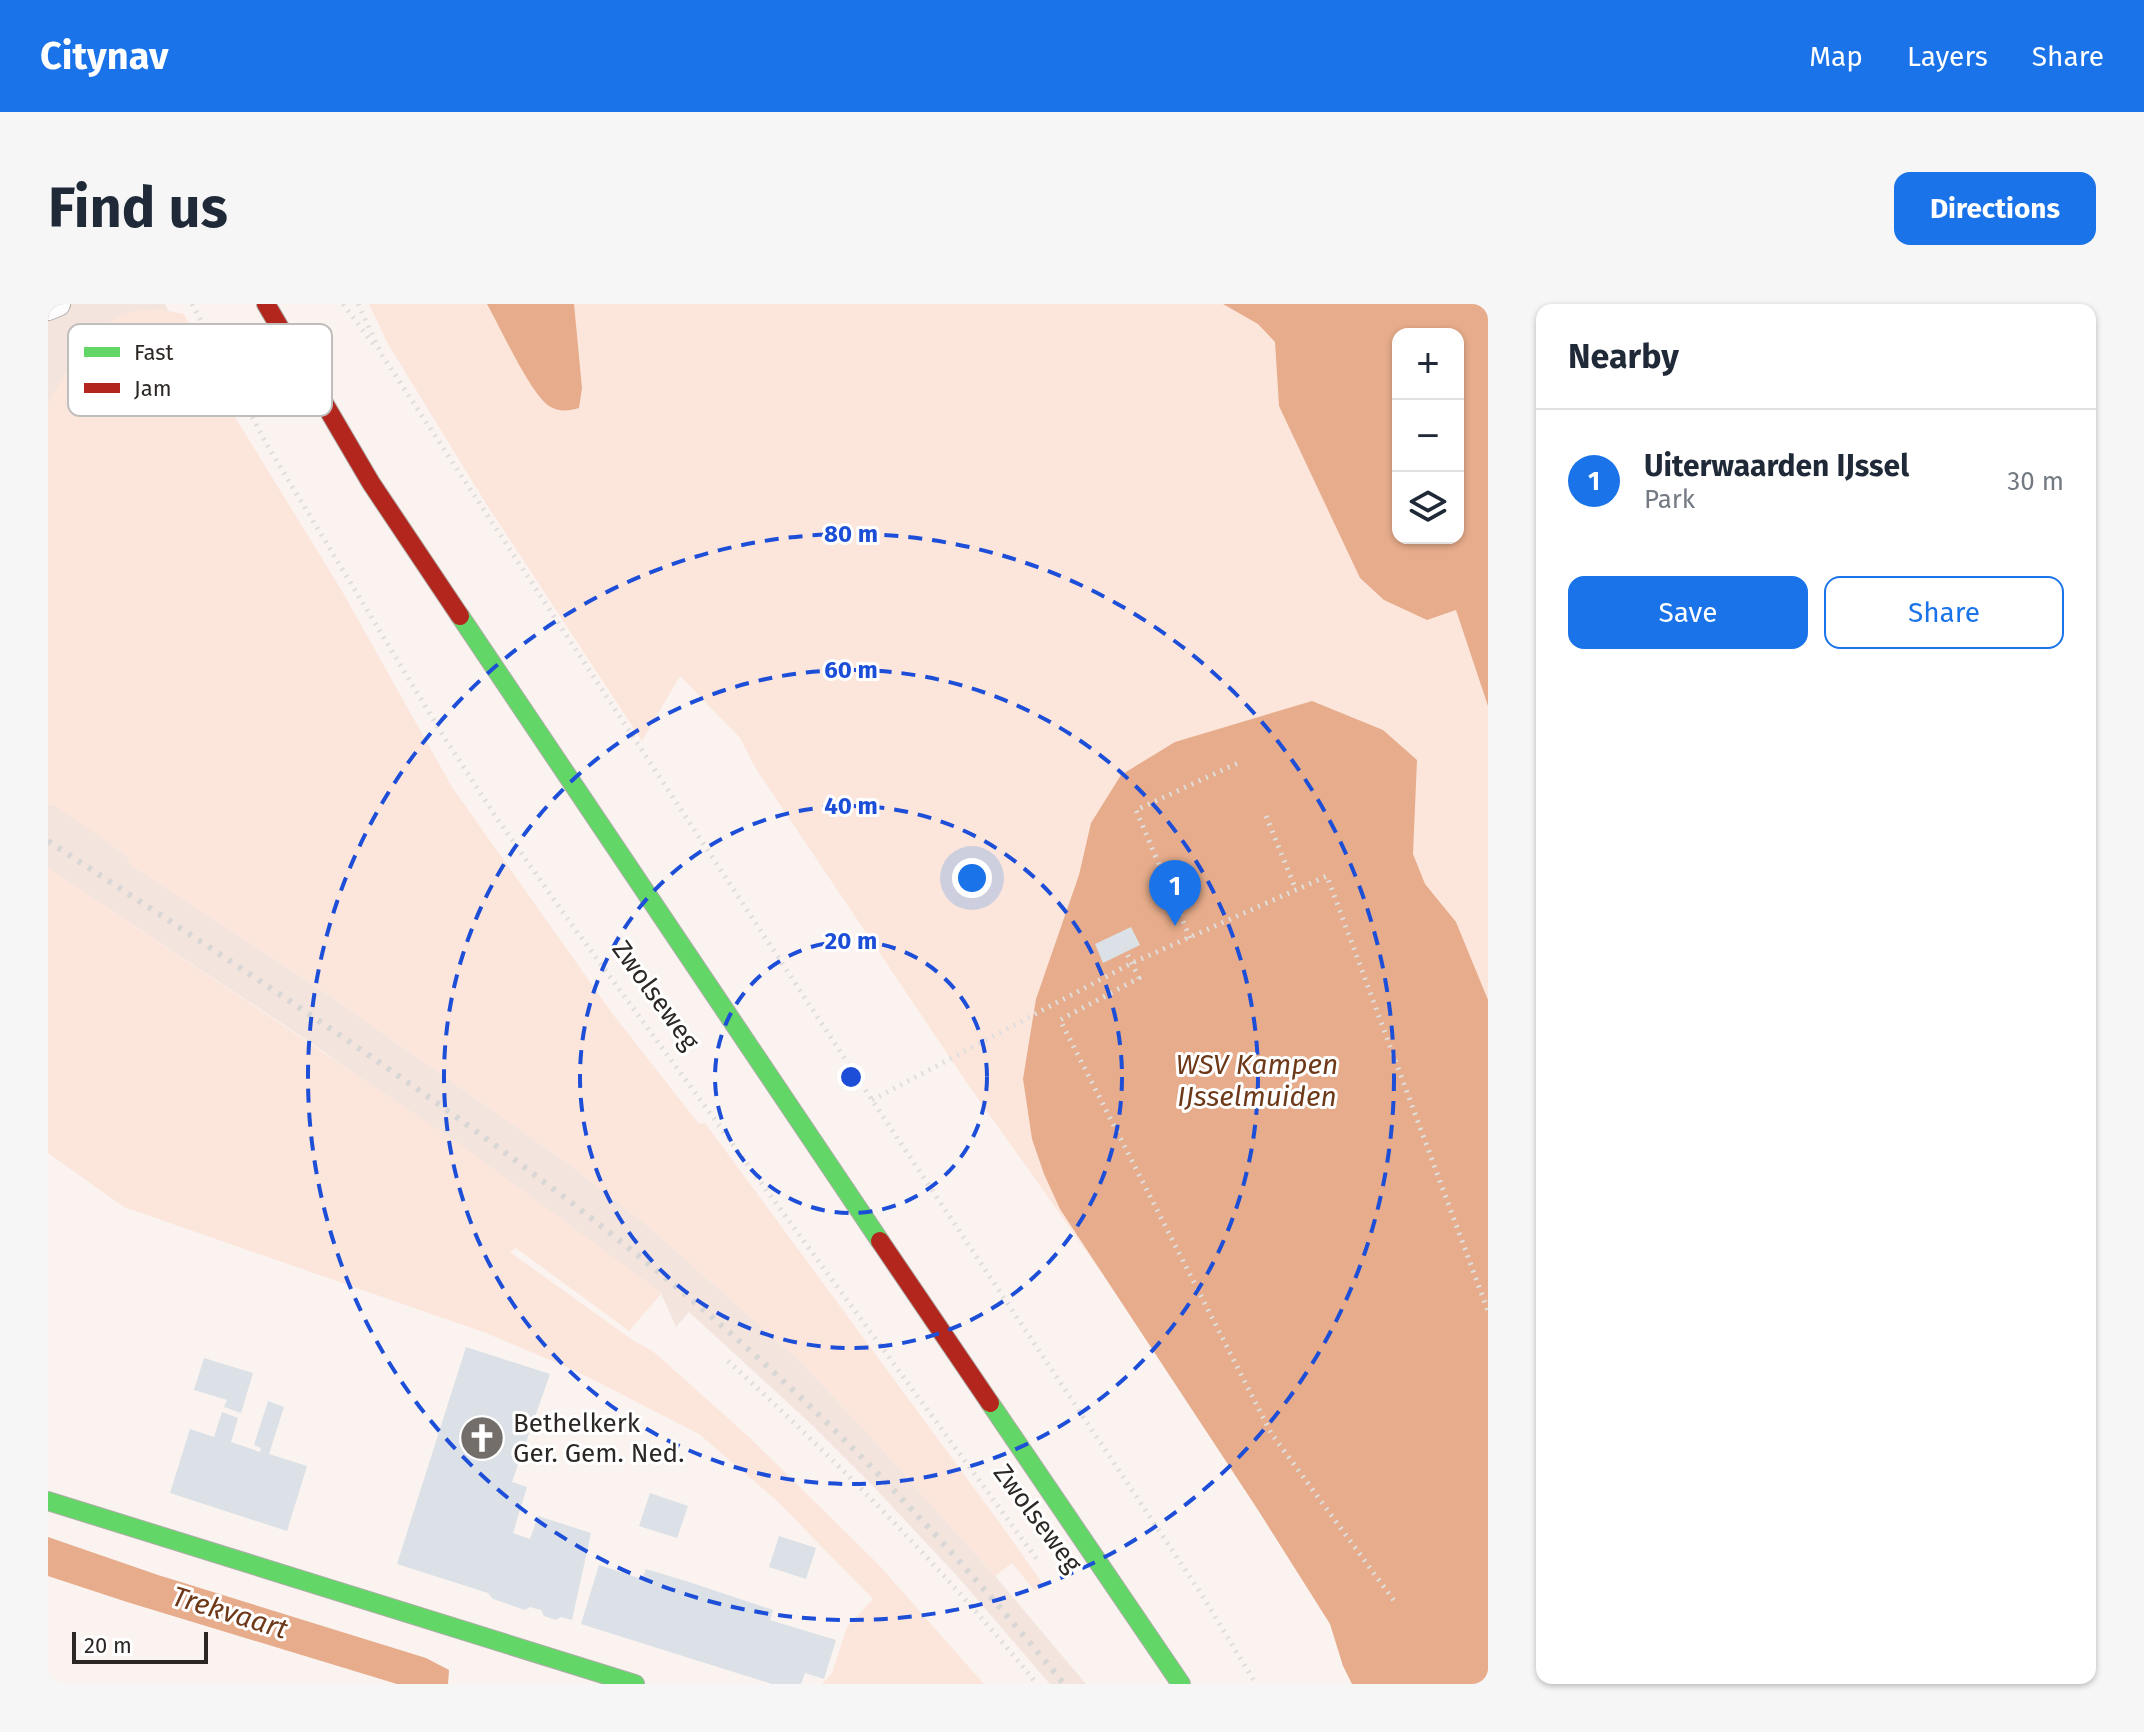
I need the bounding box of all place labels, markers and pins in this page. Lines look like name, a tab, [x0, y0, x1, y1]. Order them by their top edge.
pin: 1	[1149, 860, 1201, 926]
centre of rings	[837, 1063, 865, 1091]
place label: Bethelkerk Ger. Gem. Ned.	[513, 1408, 684, 1469]
church icon: Bethelkerk Ger. Gem. Ned.	[458, 1414, 506, 1462]

